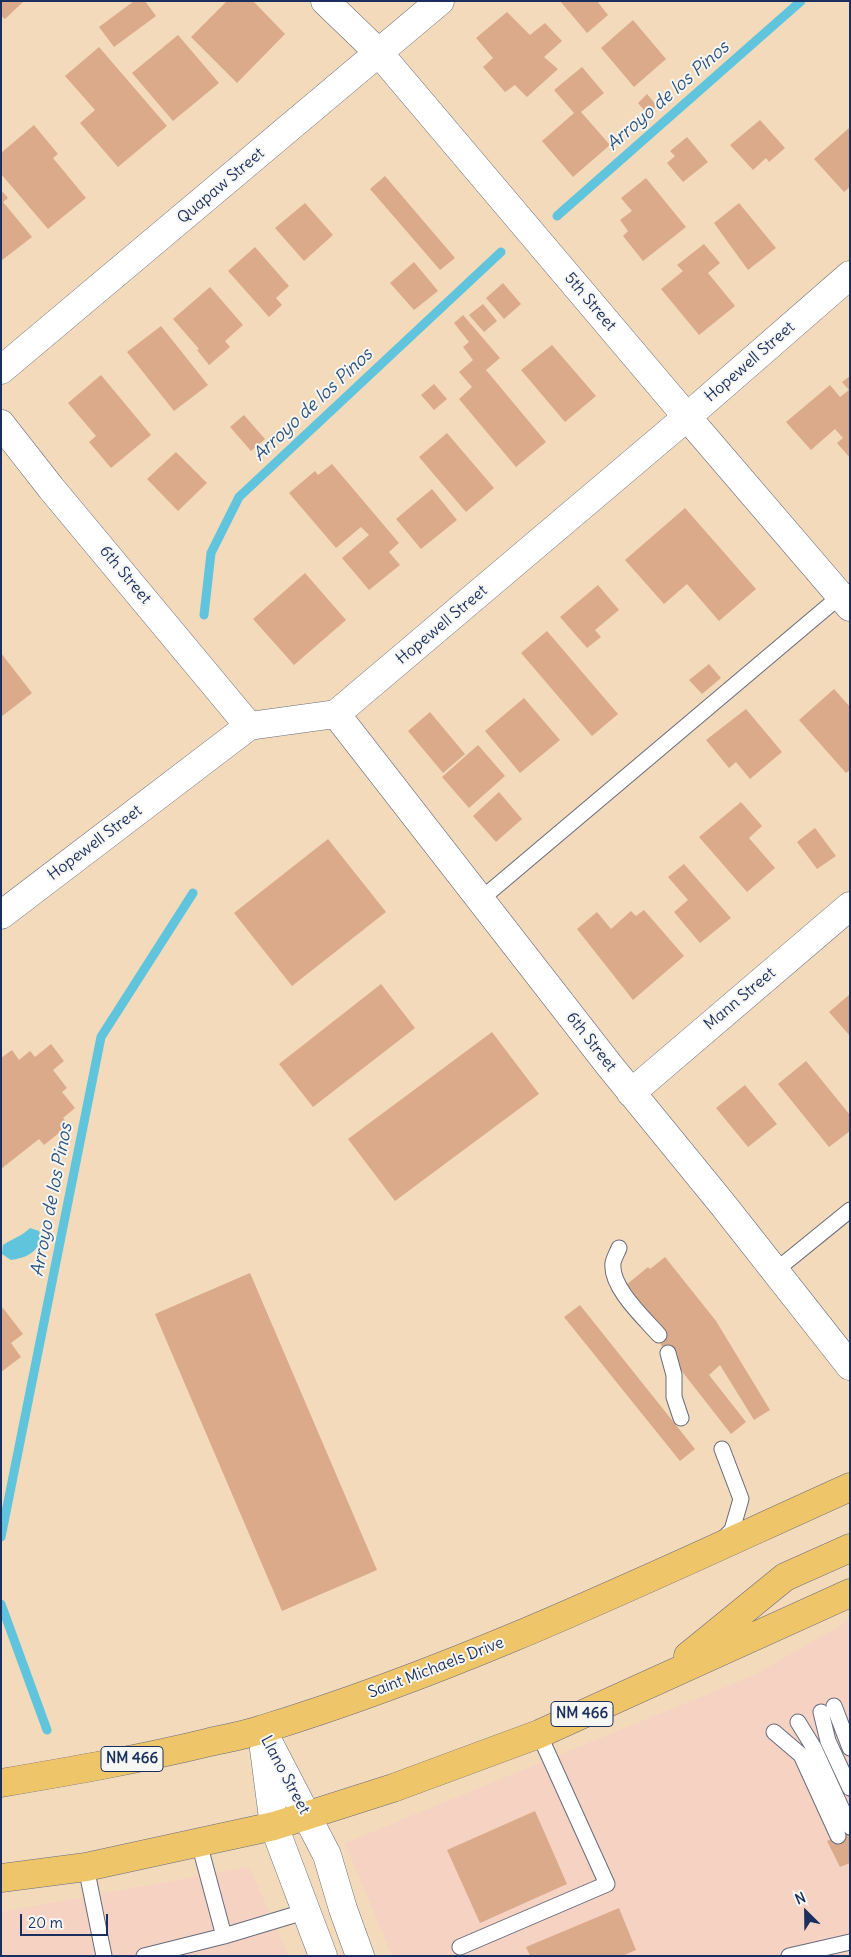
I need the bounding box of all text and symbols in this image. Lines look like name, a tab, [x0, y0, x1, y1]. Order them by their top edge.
water label: Arroyo de los Pinos	[602, 37, 734, 155]
street label: Quapaw Street	[174, 144, 268, 228]
street label: 5th Street	[560, 269, 620, 335]
street label: Hopewell Street	[701, 318, 799, 406]
water label: Arroyo de los Pinos	[249, 344, 377, 466]
street label: 6th Street	[95, 542, 155, 608]
street label: Hopewell Street	[393, 581, 491, 669]
street label: Hopewell Street	[44, 801, 146, 885]
street label: Mann Street	[700, 964, 780, 1034]
street label: 6th Street	[562, 1008, 620, 1076]
water label: Arroyo de los Pinos	[27, 1122, 77, 1278]
street label: Saint Michaels Drive	[365, 1633, 507, 1703]
road number: NM 466	[551, 1702, 613, 1726]
street label: Llano Street	[256, 1732, 314, 1818]
road number: NM 466	[101, 1746, 163, 1772]
north arrow	[781, 1887, 831, 1937]
text: N	[792, 1888, 808, 1908]
scale bar	[22, 1904, 110, 1936]
text: 20 m	[28, 1913, 63, 1932]

